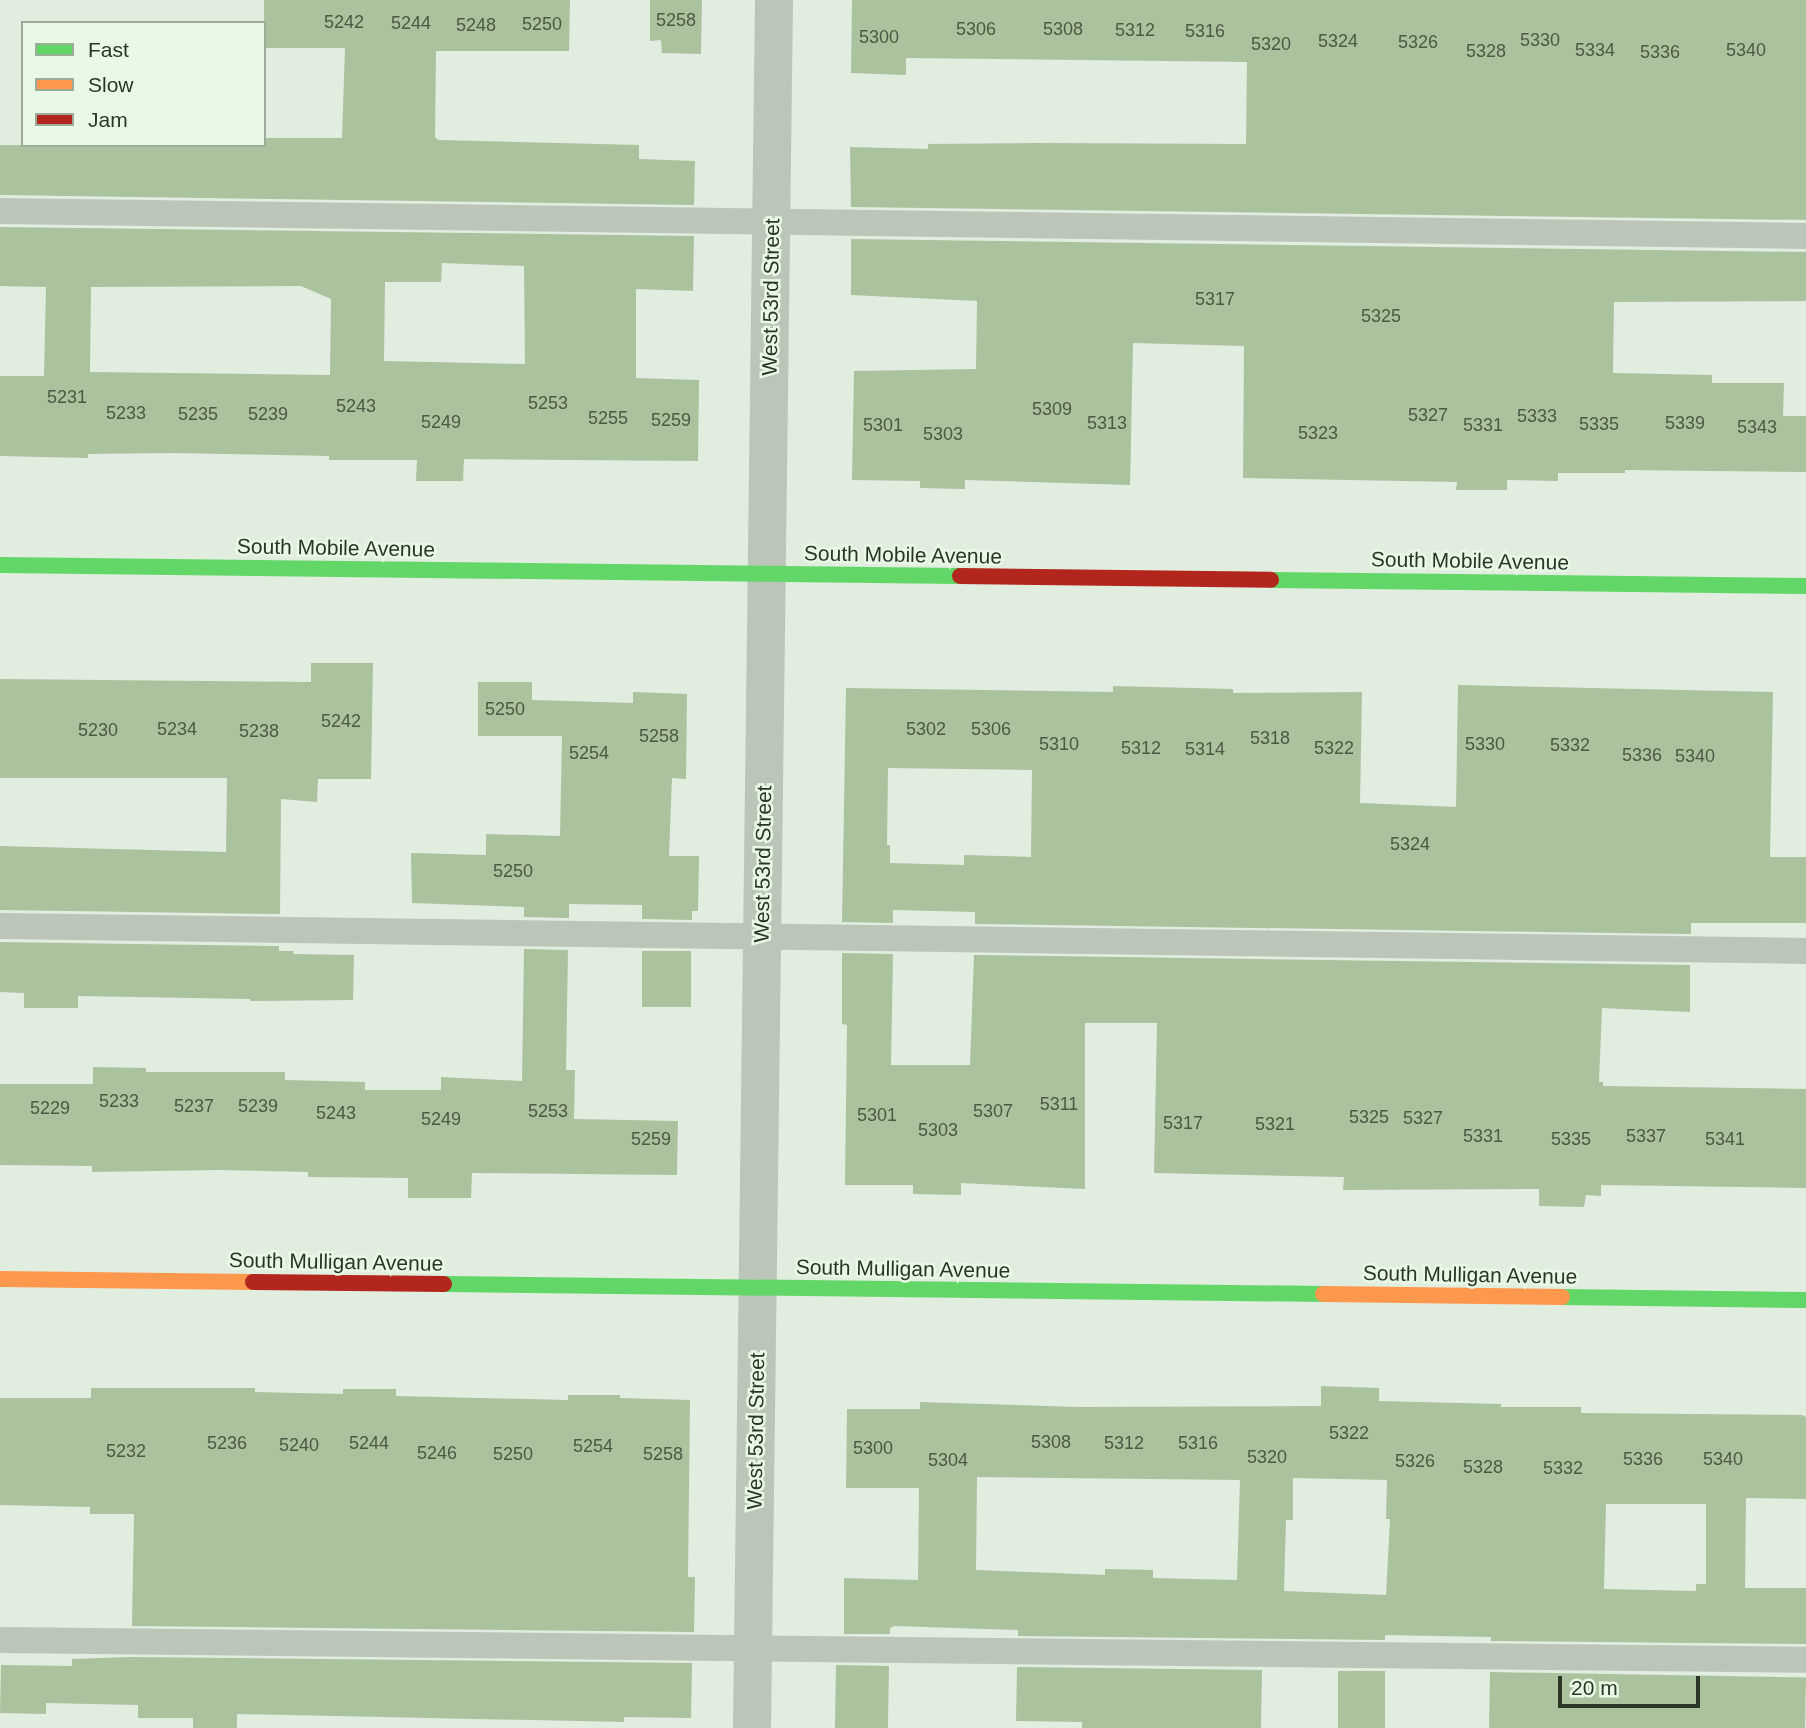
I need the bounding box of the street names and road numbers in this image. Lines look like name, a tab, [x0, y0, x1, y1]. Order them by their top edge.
street label: West 53rd Street	[757, 218, 785, 376]
street label: South Mobile Avenue	[236, 534, 436, 562]
street label: South Mobile Avenue	[803, 541, 1003, 569]
street label: South Mobile Avenue	[1370, 547, 1570, 575]
street label: West 53rd Street	[749, 785, 777, 943]
street label: South Mulligan Avenue	[228, 1248, 444, 1276]
street label: South Mulligan Avenue	[795, 1255, 1011, 1283]
street label: South Mulligan Avenue	[1362, 1261, 1578, 1289]
street label: West 53rd Street	[742, 1352, 770, 1510]

